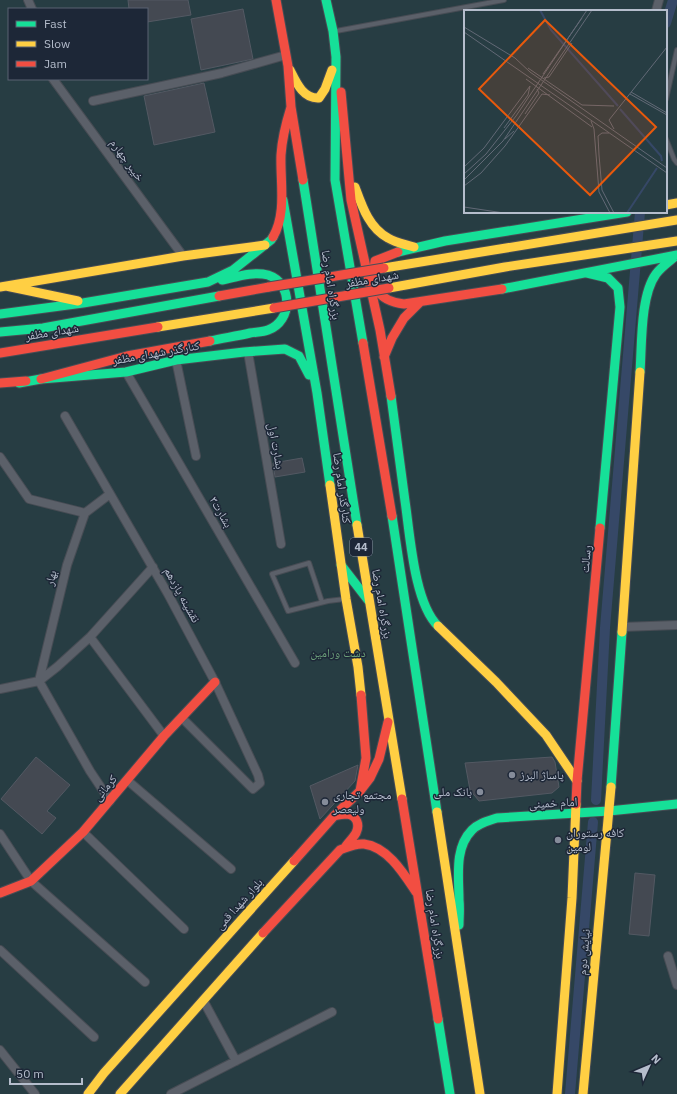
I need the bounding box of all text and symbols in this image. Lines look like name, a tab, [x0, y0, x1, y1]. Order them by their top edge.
legend	[8, 8, 148, 80]
inset map	[464, 10, 667, 213]
text: Fast	[44, 16, 67, 31]
text: Slow	[44, 36, 70, 51]
text: Jam	[44, 56, 67, 71]
street label: خیبر چهارم	[106, 136, 148, 185]
street label: بزرگراه امام رضا	[318, 249, 344, 321]
street label: شهدای مظفر	[343, 266, 400, 291]
street label: شهدای مظفر	[23, 320, 80, 343]
street label: کنارگذر شهدای مظفر	[110, 337, 201, 368]
street label: بشارت اول	[265, 422, 288, 470]
street label: کنارگذر امام رضا	[329, 452, 355, 525]
street label: بشارت۳	[206, 493, 236, 530]
road number: 44	[350, 538, 372, 556]
street label: رسالت	[577, 544, 594, 574]
street label: نقشینه یازدهم	[160, 564, 204, 626]
street label: بزرگراه امام رضا	[368, 568, 396, 640]
street label: بهار	[41, 569, 60, 588]
park label: دشت ورامین	[310, 645, 366, 660]
place label: پاساژ البرز	[519, 767, 564, 782]
marker: پاساژ البرز	[507, 770, 517, 780]
street label: کرمانی	[89, 771, 120, 804]
place label: بانک ملی	[434, 784, 472, 799]
place label: مجتمع تجاری ولیعصر	[332, 787, 392, 816]
marker: بانک ملی	[475, 787, 485, 797]
street label: امام خمینی	[528, 794, 578, 812]
marker: مجتمع تجاری ولیعصر	[320, 797, 330, 807]
place label: کافه رستوران لومین	[566, 825, 624, 854]
marker: کافه رستوران لومین	[553, 835, 563, 845]
street label: بلوار شهدا قمی	[212, 875, 266, 933]
street label: بزرگراه امام رضا	[422, 888, 448, 960]
street label: نیایش دوم	[574, 928, 594, 976]
north arrow	[629, 1046, 669, 1086]
text: N	[648, 1051, 664, 1067]
scale bar	[10, 1060, 82, 1086]
text: 50 m	[16, 1066, 44, 1081]

